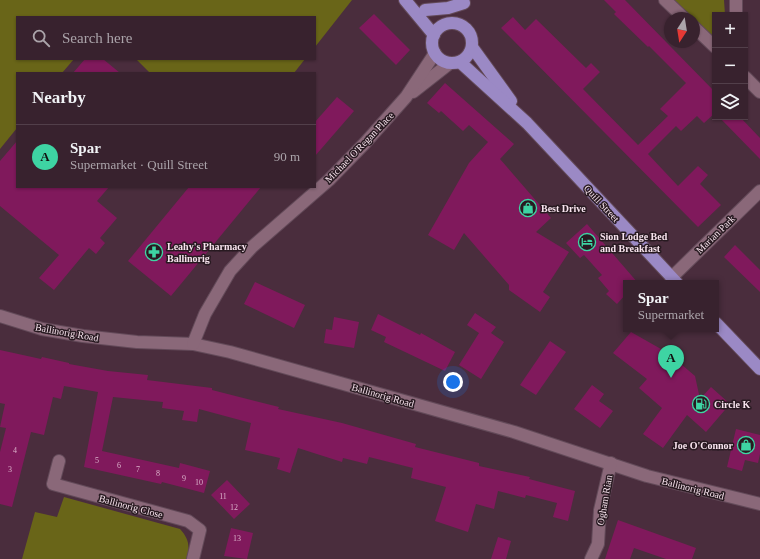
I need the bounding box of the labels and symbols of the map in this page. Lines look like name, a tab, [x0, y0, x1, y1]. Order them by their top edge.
north arrow	[664, 12, 700, 48]
street label: Michael O'Regan Place	[323, 109, 396, 185]
street label: Quill Street	[582, 183, 622, 224]
shop icon: Best Drive	[518, 198, 538, 218]
place label: Best Drive	[541, 203, 586, 214]
street label: Marian Park	[694, 213, 737, 256]
place label: Sion Lodge Bed and Breakfast	[600, 231, 668, 254]
hotel icon: Sion Lodge Bed and Breakfast	[577, 232, 597, 252]
place label: Leahy's Pharmacy Ballinorig	[167, 241, 247, 264]
pharmacy icon: Leahy's Pharmacy Ballinorig	[144, 242, 164, 262]
street label: Ballinorig Road	[34, 322, 99, 343]
pin: A	[658, 345, 684, 378]
your location	[443, 372, 463, 392]
street label: Ballinorig Road	[351, 381, 415, 410]
fuel station icon: Circle K	[691, 394, 711, 414]
place label: Circle K	[714, 399, 750, 410]
shop icon: Joe O'Connor	[736, 435, 756, 455]
place label: Joe O'Connor	[673, 440, 734, 451]
house number: 4	[13, 446, 17, 455]
house number: 5	[95, 456, 99, 465]
house number: 6	[117, 461, 121, 470]
house number: 3	[8, 465, 12, 474]
house number: 7	[136, 465, 140, 474]
house number: 8	[156, 469, 160, 478]
house number: 9	[182, 474, 186, 483]
street label: Ogham Rian	[595, 474, 614, 526]
street label: Ballinorig Road	[660, 475, 725, 502]
house number: 10	[195, 478, 203, 487]
house number: 11	[219, 492, 227, 501]
street label: Ballinorig Close	[98, 493, 165, 520]
house number: 12	[230, 503, 238, 512]
house number: 13	[233, 534, 241, 543]

